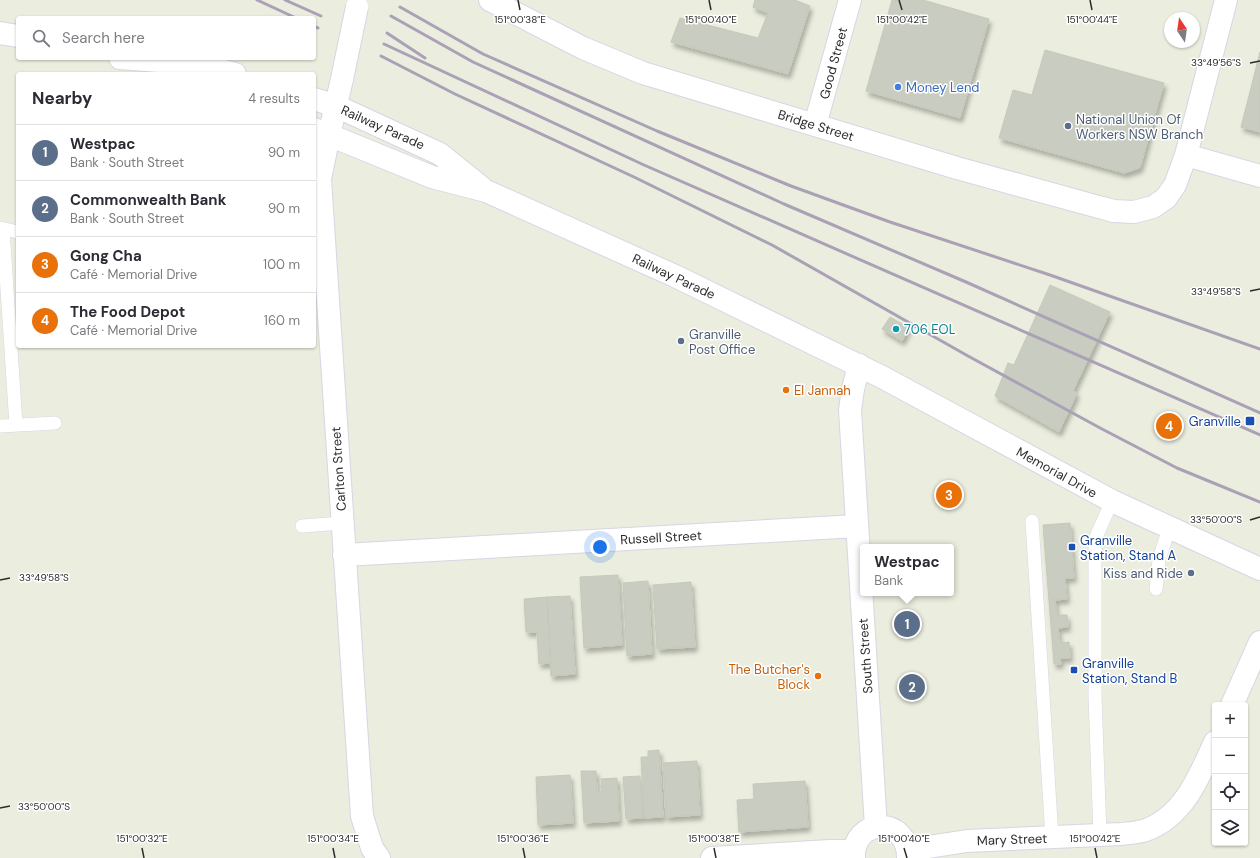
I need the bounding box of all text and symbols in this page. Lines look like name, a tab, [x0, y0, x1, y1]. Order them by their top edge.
north arrow	[1164, 12, 1200, 48]
text: 151°00'38"E	[494, 13, 546, 26]
text: 151°00'40"E	[685, 13, 737, 26]
text: 151°00'42"E	[877, 13, 928, 26]
text: 151°00'44"E	[1066, 13, 1118, 26]
search box	[16, 16, 316, 60]
street label: Good Street	[816, 25, 851, 101]
icon: search	[30, 27, 52, 49]
text: Search here	[62, 28, 145, 48]
text: 33°49'56"S	[1191, 56, 1241, 69]
place label: Money Lend	[906, 79, 980, 96]
marker: Money Lend	[893, 82, 903, 92]
text: Nearby	[32, 87, 92, 109]
text: 4 results	[248, 90, 300, 107]
street label: Railway Parade	[338, 101, 427, 153]
street label: Bridge Street	[776, 106, 856, 145]
place label: National Union Of Workers NSW Branch	[1076, 111, 1203, 143]
marker: National Union Of Workers NSW Branch	[1063, 121, 1073, 131]
text: Westpac	[70, 134, 135, 154]
text: 1	[43, 144, 47, 161]
text: 90 m	[268, 144, 300, 161]
text: Bank · South Street	[70, 154, 184, 171]
text: Commonwealth Bank	[70, 190, 226, 210]
text: 2	[41, 200, 49, 217]
text: 90 m	[268, 200, 300, 217]
text: Bank · South Street	[70, 210, 184, 227]
text: Gong Cha	[70, 246, 142, 266]
street label: Railway Parade	[630, 250, 718, 303]
text: 3	[41, 256, 49, 273]
text: 100 m	[263, 256, 300, 273]
text: Café · Memorial Drive	[70, 266, 197, 283]
text: 33°49'58"S	[1191, 285, 1241, 298]
text: The Food Depot	[70, 302, 185, 322]
text: 4	[41, 312, 49, 329]
text: 160 m	[264, 312, 300, 329]
place label: 706 EOL	[904, 321, 956, 338]
text: Café · Memorial Drive	[70, 322, 197, 339]
marker: 706 EOL	[891, 324, 901, 334]
place label: Granville Post Office	[689, 326, 755, 358]
marker: Granville Post Office	[676, 336, 686, 346]
place label: El Jannah	[794, 382, 851, 399]
marker: El Jannah	[781, 385, 791, 395]
pin: 4	[1156, 411, 1182, 441]
place label: Granville	[1189, 413, 1241, 430]
marker: Granville	[1244, 415, 1256, 427]
street label: Carlton Street	[327, 426, 350, 512]
street label: Memorial Drive	[1013, 443, 1100, 502]
pin: 3	[936, 480, 962, 510]
text: 33°50'00"S	[1190, 513, 1242, 526]
street label: Russell Street	[620, 527, 702, 548]
place label: Granville Station, Stand A	[1080, 532, 1177, 564]
your location	[590, 537, 610, 557]
marker: Granville Station, Stand A	[1067, 542, 1077, 552]
popup	[860, 544, 954, 596]
text: Westpac	[874, 552, 940, 572]
place label: Kiss and Ride	[1103, 565, 1183, 582]
marker: Kiss and Ride	[1186, 568, 1196, 578]
text: 33°49'58"S	[19, 571, 69, 584]
text: Bank	[874, 572, 903, 589]
pin: 1	[894, 609, 920, 639]
street label: South Street	[854, 618, 877, 694]
place label: Granville Station, Stand B	[1082, 655, 1178, 687]
place label: The Butcher's Block	[728, 661, 810, 693]
marker: Granville Station, Stand B	[1069, 665, 1079, 675]
marker: The Butcher's Block	[813, 671, 823, 681]
pin: 2	[899, 672, 925, 702]
map controls	[1212, 702, 1248, 846]
button: +	[1212, 702, 1248, 738]
button: −	[1212, 738, 1248, 774]
button: locate	[1212, 774, 1248, 810]
text: 33°50'00"S	[18, 800, 70, 813]
button: layers	[1212, 810, 1248, 846]
street label: Mary Street	[977, 830, 1047, 849]
text: 151°00'32"E	[116, 832, 168, 845]
text: 151°00'34"E	[307, 832, 359, 845]
text: 151°00'36"E	[497, 832, 549, 845]
text: 151°00'38"E	[688, 832, 740, 845]
text: 151°00'40"E	[878, 832, 930, 845]
text: 151°00'42"E	[1070, 832, 1121, 845]

